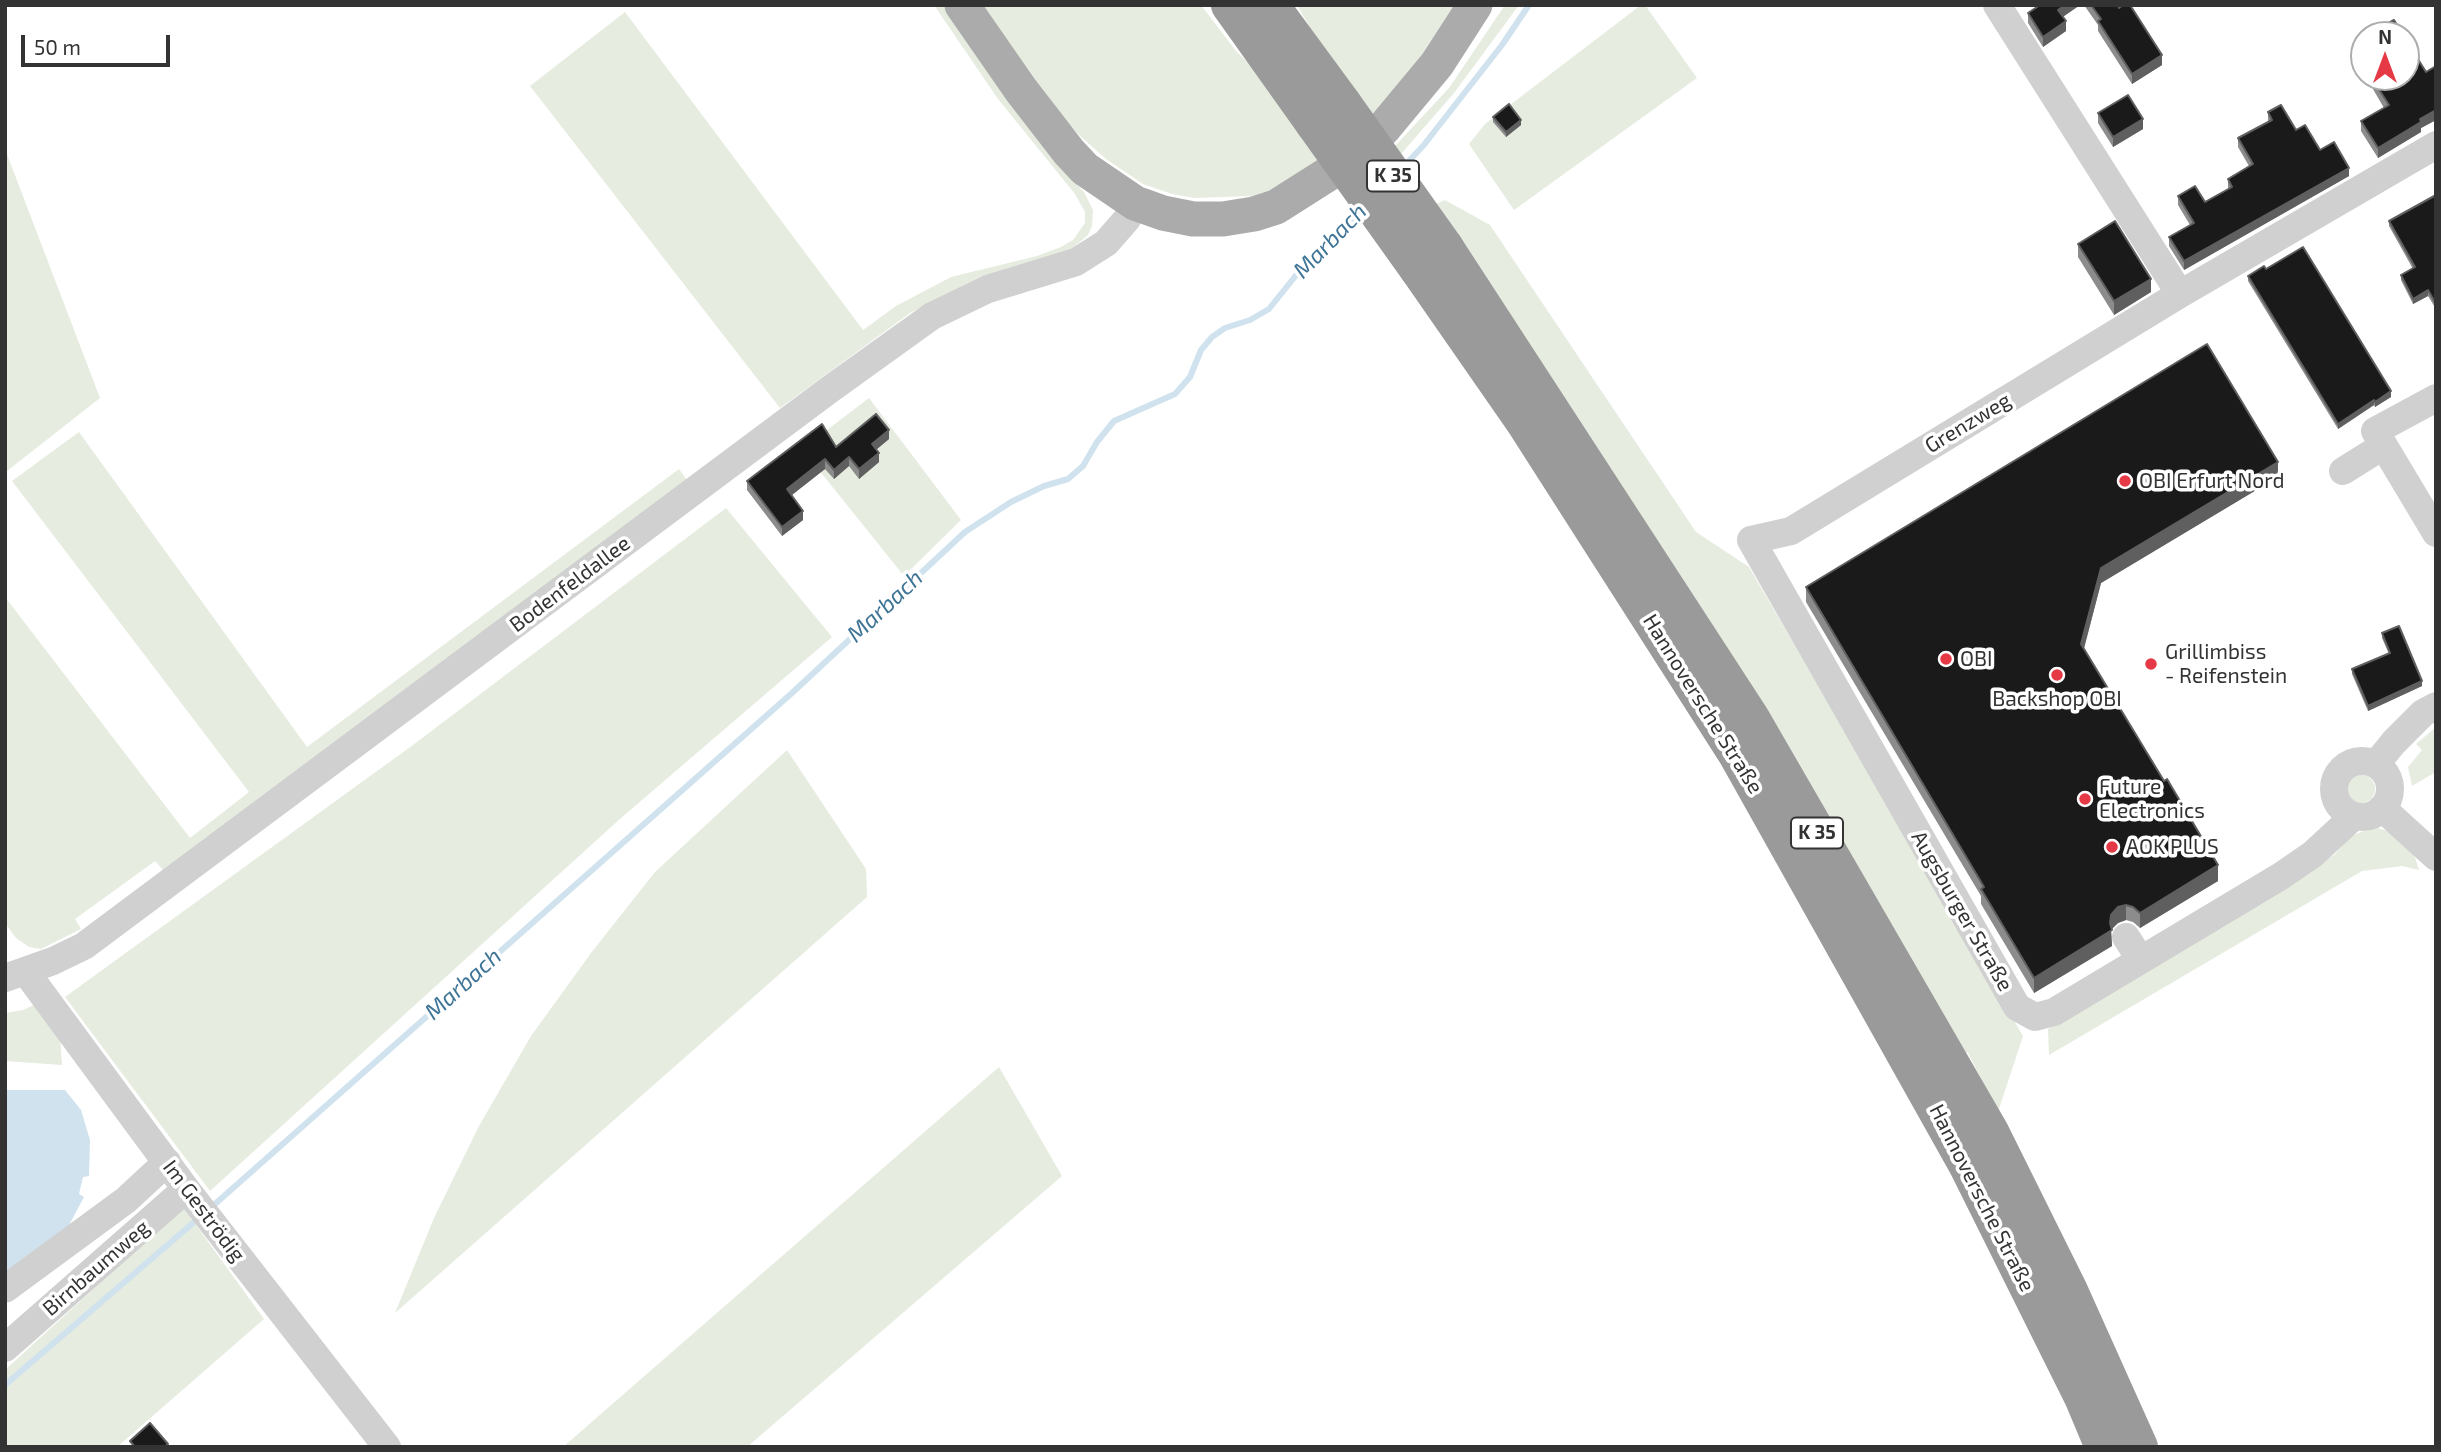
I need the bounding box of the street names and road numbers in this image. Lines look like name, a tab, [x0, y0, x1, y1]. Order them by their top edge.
road number: K 35	[1367, 160, 1419, 192]
street label: Grenzweg	[1920, 388, 2016, 458]
street label: Bodenfeldallee	[505, 530, 635, 638]
street label: Hannoversche Straße	[1638, 610, 1768, 798]
road number: K 35	[1791, 818, 1843, 848]
street label: Augsburger Straße	[1906, 826, 2018, 996]
street label: Hannoversche Straße	[1924, 1100, 2040, 1296]
street label: Im Geströdig	[158, 1155, 250, 1267]
street label: Birnbaumweg	[38, 1215, 154, 1321]

